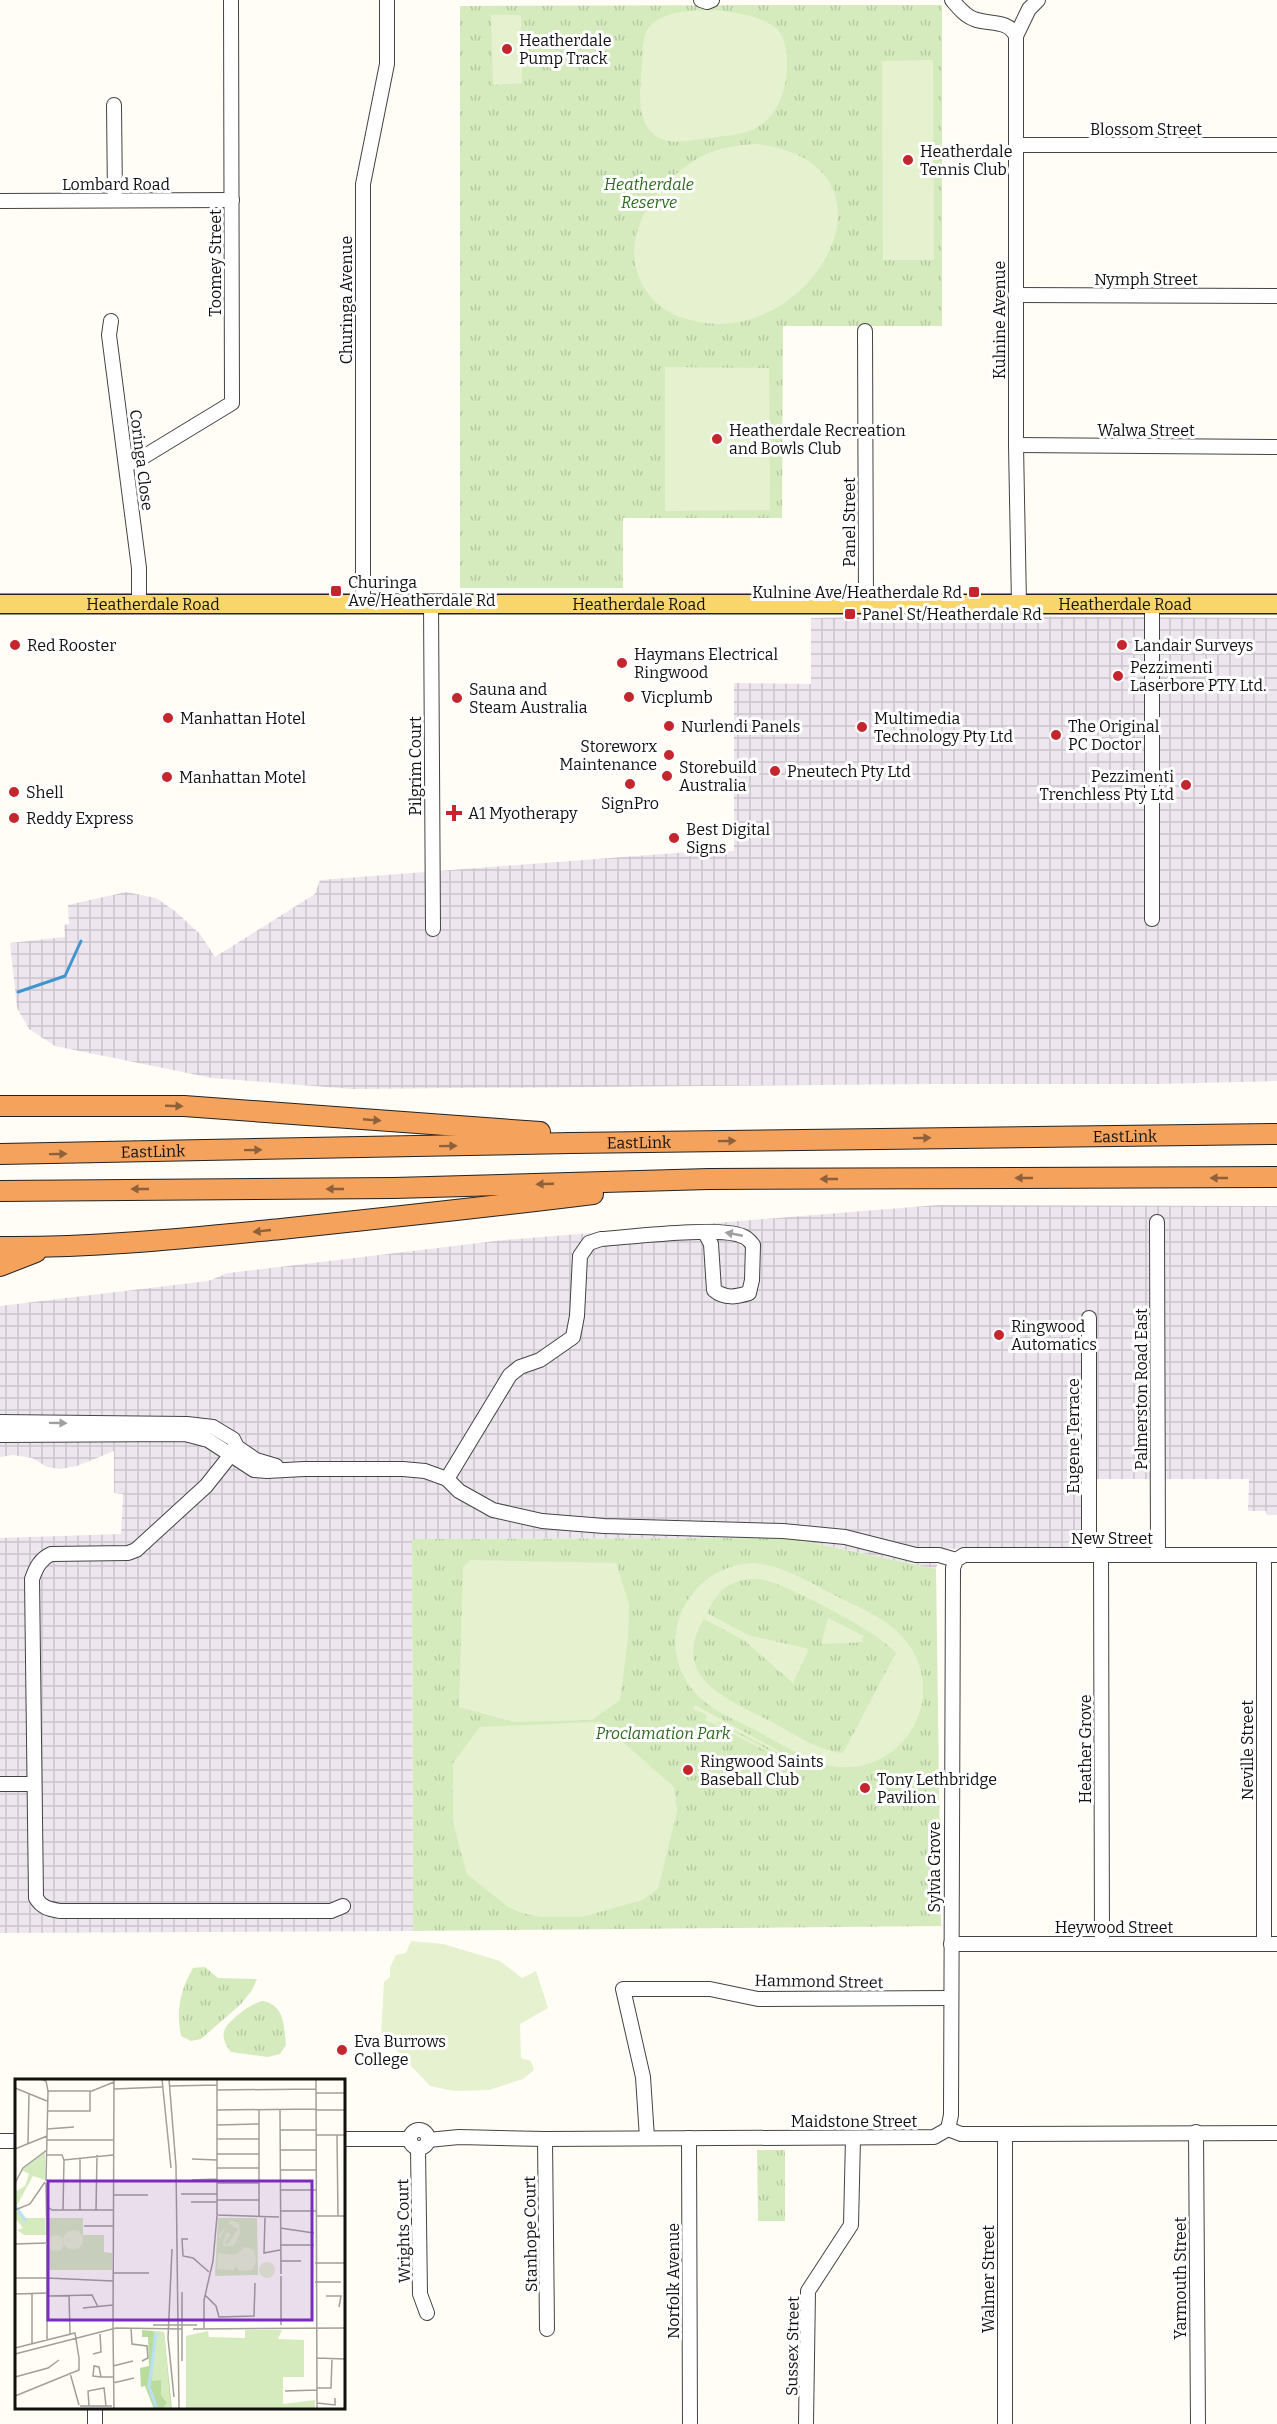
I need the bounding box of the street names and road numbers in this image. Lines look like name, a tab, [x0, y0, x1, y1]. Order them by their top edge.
street label: Blossom Street	[1090, 120, 1202, 139]
street label: Lombard Road	[62, 175, 171, 194]
street label: Toomey Street	[206, 209, 225, 317]
street label: Churinga Avenue	[337, 236, 356, 364]
street label: Kulnine Avenue	[990, 261, 1009, 379]
street label: Nymph Street	[1094, 270, 1198, 289]
street label: Coringa Close	[126, 408, 157, 512]
street label: Walwa Street	[1097, 421, 1195, 440]
street label: Panel Street	[840, 477, 859, 567]
street label: Heatherdale Road	[86, 595, 220, 614]
street label: Heatherdale Road	[572, 595, 706, 614]
street label: Heatherdale Road	[1058, 595, 1192, 614]
street label: Pilgrim Court	[406, 716, 425, 816]
street label: EastLink	[1093, 1127, 1157, 1146]
street label: EastLink	[607, 1133, 671, 1153]
street label: EastLink	[121, 1141, 185, 1162]
street label: Palmerston Road East	[1132, 1308, 1151, 1470]
street label: Eugene Terrace	[1064, 1378, 1083, 1494]
street label: New Street	[1071, 1529, 1153, 1548]
street label: Heather Grove	[1076, 1695, 1095, 1803]
street label: Neville Street	[1238, 1700, 1257, 1800]
street label: Sylvia Grove	[925, 1822, 944, 1912]
street label: Heywood Street	[1055, 1918, 1173, 1937]
street label: Hammond Street	[754, 1971, 884, 1992]
street label: Maidstone Street	[791, 2112, 918, 2131]
street label: Stanhope Court	[520, 2175, 541, 2292]
street label: Wrights Court	[393, 2178, 414, 2283]
street label: Yarmouth Street	[1171, 2216, 1190, 2339]
street label: Norfolk Avenue	[664, 2223, 683, 2339]
street label: Walmer Street	[979, 2225, 998, 2333]
street label: Sussex Street	[782, 2296, 803, 2396]

